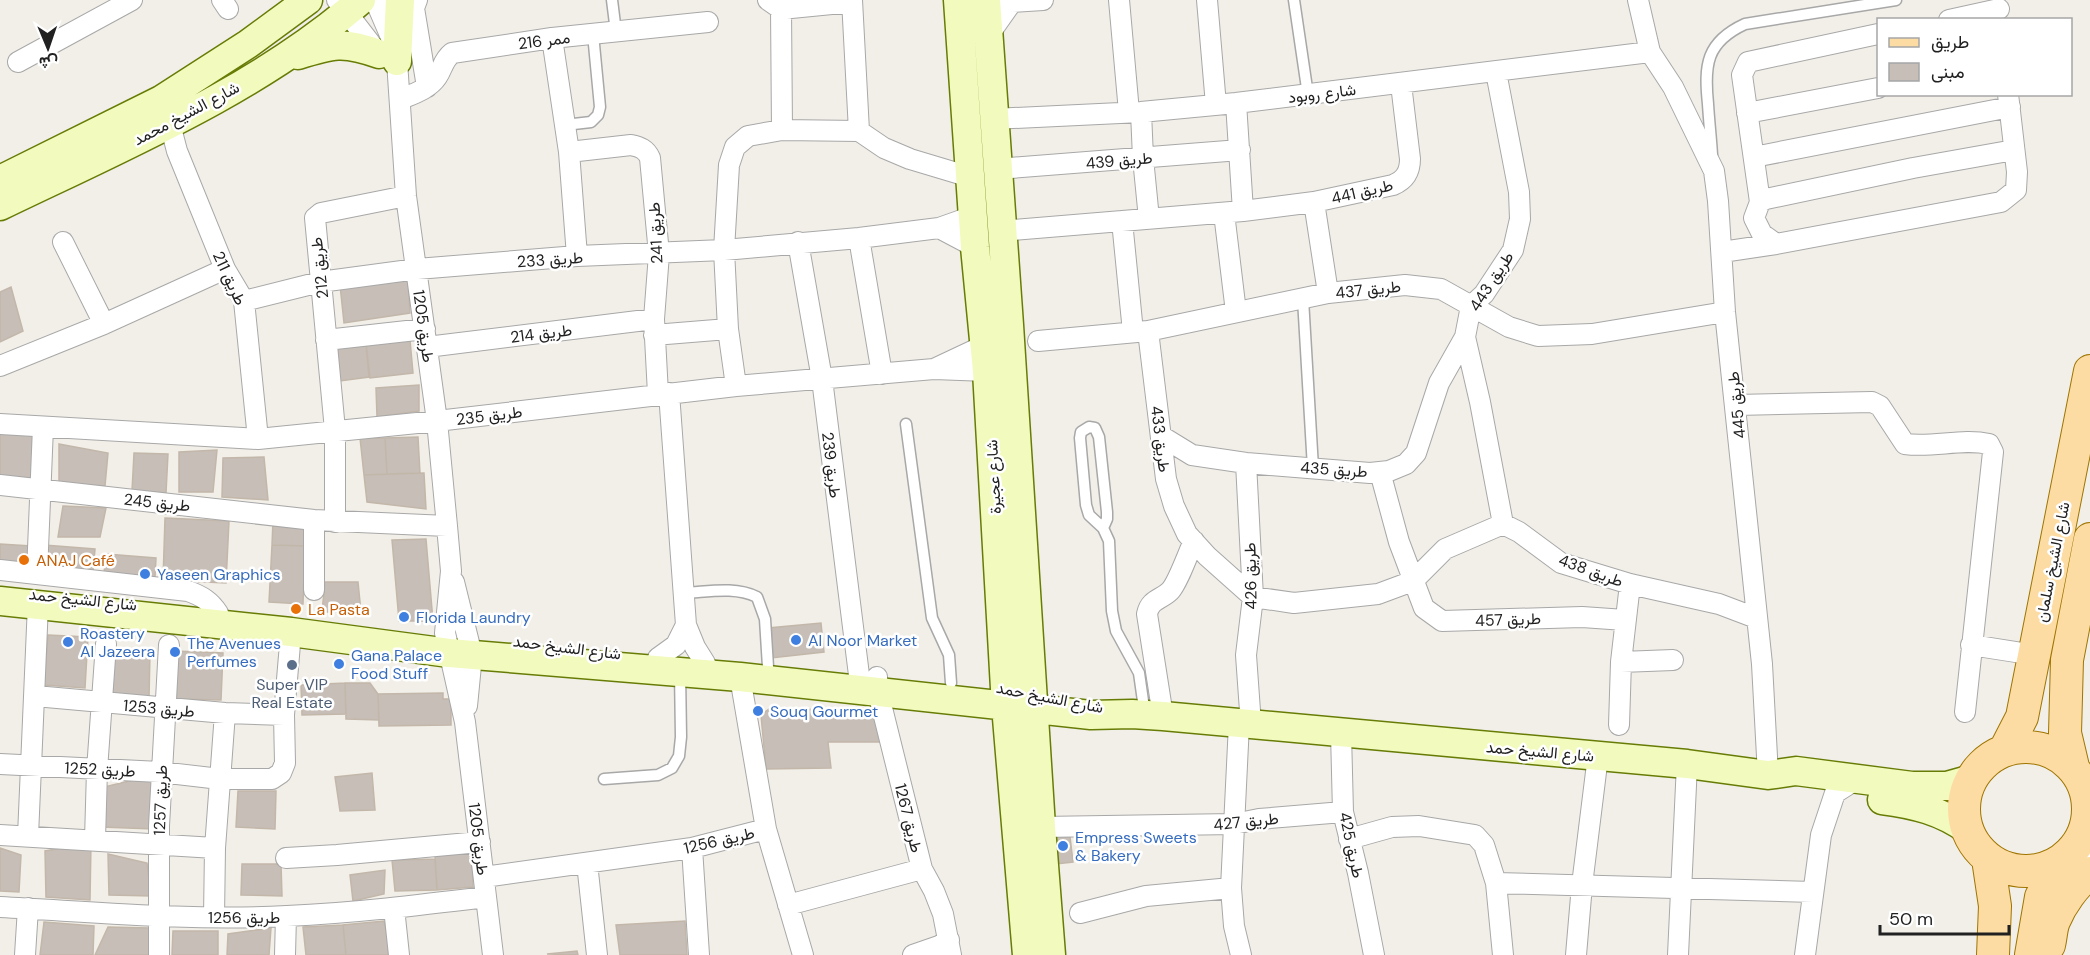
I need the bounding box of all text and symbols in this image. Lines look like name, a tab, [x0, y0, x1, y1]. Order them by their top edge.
north arrow	[18, 18, 78, 78]
legend	[1877, 18, 2072, 96]
street label: ممر 216	[517, 27, 571, 54]
text: طريق	[1931, 30, 1969, 54]
text: ش	[39, 52, 58, 73]
text: مبنى	[1931, 60, 1965, 84]
street label: شارع الشيخ محمد	[130, 77, 243, 151]
street label: شارع روبود	[1287, 79, 1357, 109]
street label: طريق 439	[1085, 147, 1153, 174]
street label: طريق 441	[1329, 174, 1395, 209]
street label: طريق 241	[643, 202, 668, 264]
street label: طريق 212	[306, 236, 333, 300]
street label: طريق 233	[516, 247, 584, 272]
street label: طريق 443	[1464, 247, 1518, 315]
street label: طريق 211	[208, 248, 251, 309]
street label: طريق 437	[1334, 276, 1402, 303]
street label: طريق 1205	[408, 288, 439, 364]
street label: طريق 214	[509, 319, 573, 348]
street label: طريق 445	[1723, 370, 1750, 440]
street label: طريق 235	[455, 401, 523, 430]
street label: طريق 433	[1146, 405, 1175, 473]
street label: طريق 239	[817, 431, 846, 499]
street label: شارع عجيرة	[981, 439, 1007, 515]
street label: طريق 435	[1300, 457, 1368, 482]
street label: طريق 245	[123, 489, 191, 516]
street label: شارع الشيخ سلمان	[2031, 500, 2075, 624]
street label: طريق 426	[1239, 542, 1262, 610]
street label: طريق 438	[1556, 549, 1626, 592]
place label: ANAJ Café	[36, 550, 115, 571]
marker: ANAJ Café	[17, 553, 31, 567]
place label: Yaseen Graphics	[157, 564, 280, 585]
marker: Yaseen Graphics	[138, 567, 152, 581]
street label: شارع الشيخ حمد	[28, 583, 138, 617]
place label: La Pasta	[308, 599, 370, 620]
marker: La Pasta	[289, 602, 303, 616]
place label: Florida Laundry	[416, 607, 531, 628]
street label: طريق 457	[1475, 608, 1541, 631]
marker: Florida Laundry	[397, 610, 411, 624]
place label: Roastery Al Jazeera	[80, 623, 155, 662]
street label: شارع الشيخ حمد	[512, 630, 622, 666]
place label: Al Noor Market	[808, 630, 917, 651]
place label: The Avenues Perfumes	[187, 633, 281, 672]
marker: Al Noor Market	[789, 633, 803, 647]
marker: Roastery Al Jazeera	[61, 635, 75, 649]
marker: The Avenues Perfumes	[168, 645, 182, 659]
place label: Gana Palace Food Stuff	[351, 645, 442, 684]
marker: Gana Palace Food Stuff	[332, 657, 346, 671]
marker: Super VIP Real Estate	[285, 658, 299, 672]
place label: Super VIP Real Estate	[251, 674, 333, 713]
street label: شارع الشيخ حمد	[994, 677, 1105, 719]
street label: طريق 1253	[122, 695, 196, 722]
place label: Souq Gourmet	[770, 701, 878, 722]
marker: Souq Gourmet	[751, 704, 765, 718]
street label: شارع الشيخ حمد	[1485, 736, 1595, 768]
street label: طريق 1252	[64, 757, 136, 782]
street label: طريق 1257	[149, 764, 172, 836]
street label: طريق 1267	[890, 781, 927, 855]
street label: طريق 1205	[464, 802, 493, 877]
street label: طريق 427	[1212, 808, 1280, 835]
street label: طريق 425	[1334, 810, 1369, 880]
street label: طريق 1256	[682, 822, 757, 859]
place label: Empress Sweets & Bakery	[1075, 827, 1197, 866]
marker: Empress Sweets & Bakery	[1056, 839, 1070, 853]
scale bar	[1880, 898, 2009, 936]
street label: طريق 1256	[208, 907, 280, 928]
text: 50 m	[1889, 907, 1933, 931]

